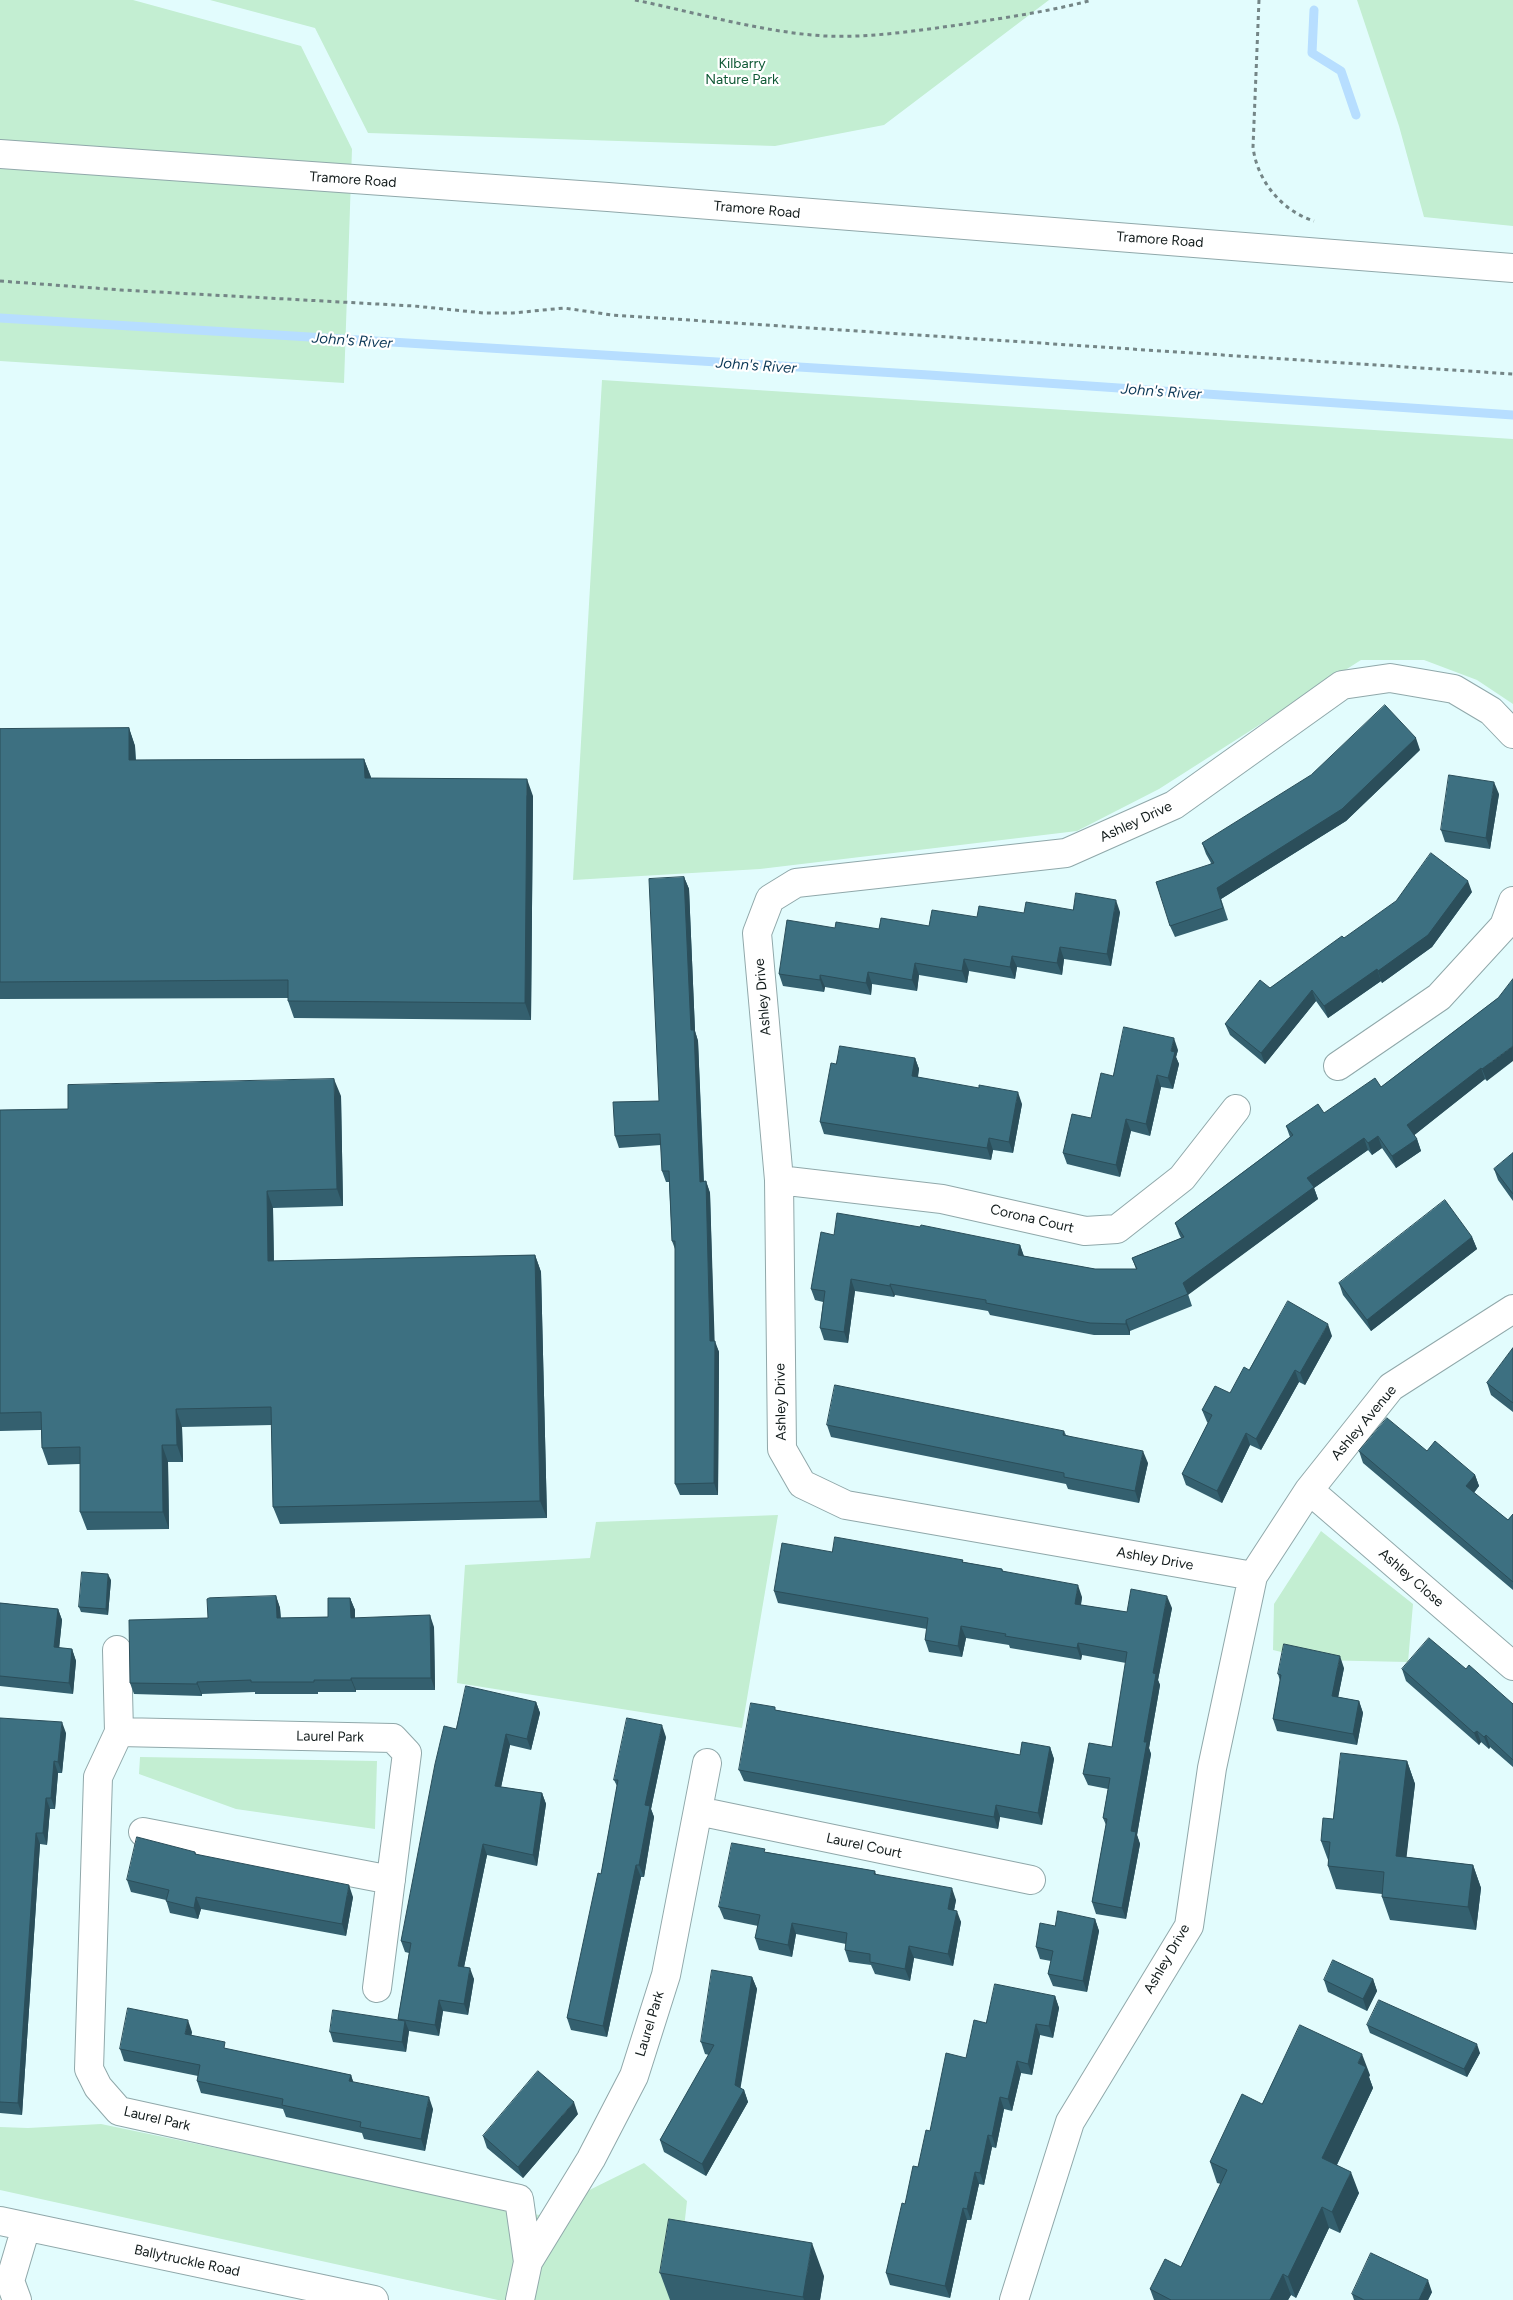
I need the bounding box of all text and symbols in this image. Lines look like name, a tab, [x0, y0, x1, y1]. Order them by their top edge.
park label: Kilbarry Nature Park	[705, 56, 779, 88]
street label: Tramore Road	[309, 169, 397, 191]
street label: Tramore Road	[713, 198, 801, 222]
street label: Tramore Road	[1116, 229, 1204, 251]
water label: John's River	[311, 329, 393, 353]
water label: John's River	[715, 354, 797, 378]
water label: John's River	[1120, 380, 1202, 404]
street label: Ashley Drive	[1097, 798, 1175, 846]
street label: Ashley Drive	[751, 958, 775, 1036]
street label: Corona Court	[988, 1201, 1076, 1237]
street label: Ashley Drive	[772, 1363, 790, 1441]
street label: Ashley Avenue	[1328, 1382, 1400, 1464]
street label: Ashley Drive	[1115, 1544, 1195, 1574]
street label: Ashley Close	[1375, 1545, 1447, 1611]
street label: Laurel Park	[296, 1728, 364, 1746]
street label: Laurel Court	[824, 1830, 904, 1862]
street label: Ashley Drive	[1140, 1921, 1194, 1997]
street label: Laurel Park	[632, 1989, 668, 2059]
street label: Laurel Park	[122, 2103, 192, 2135]
street label: Ballytruckle Road	[133, 2242, 241, 2280]

